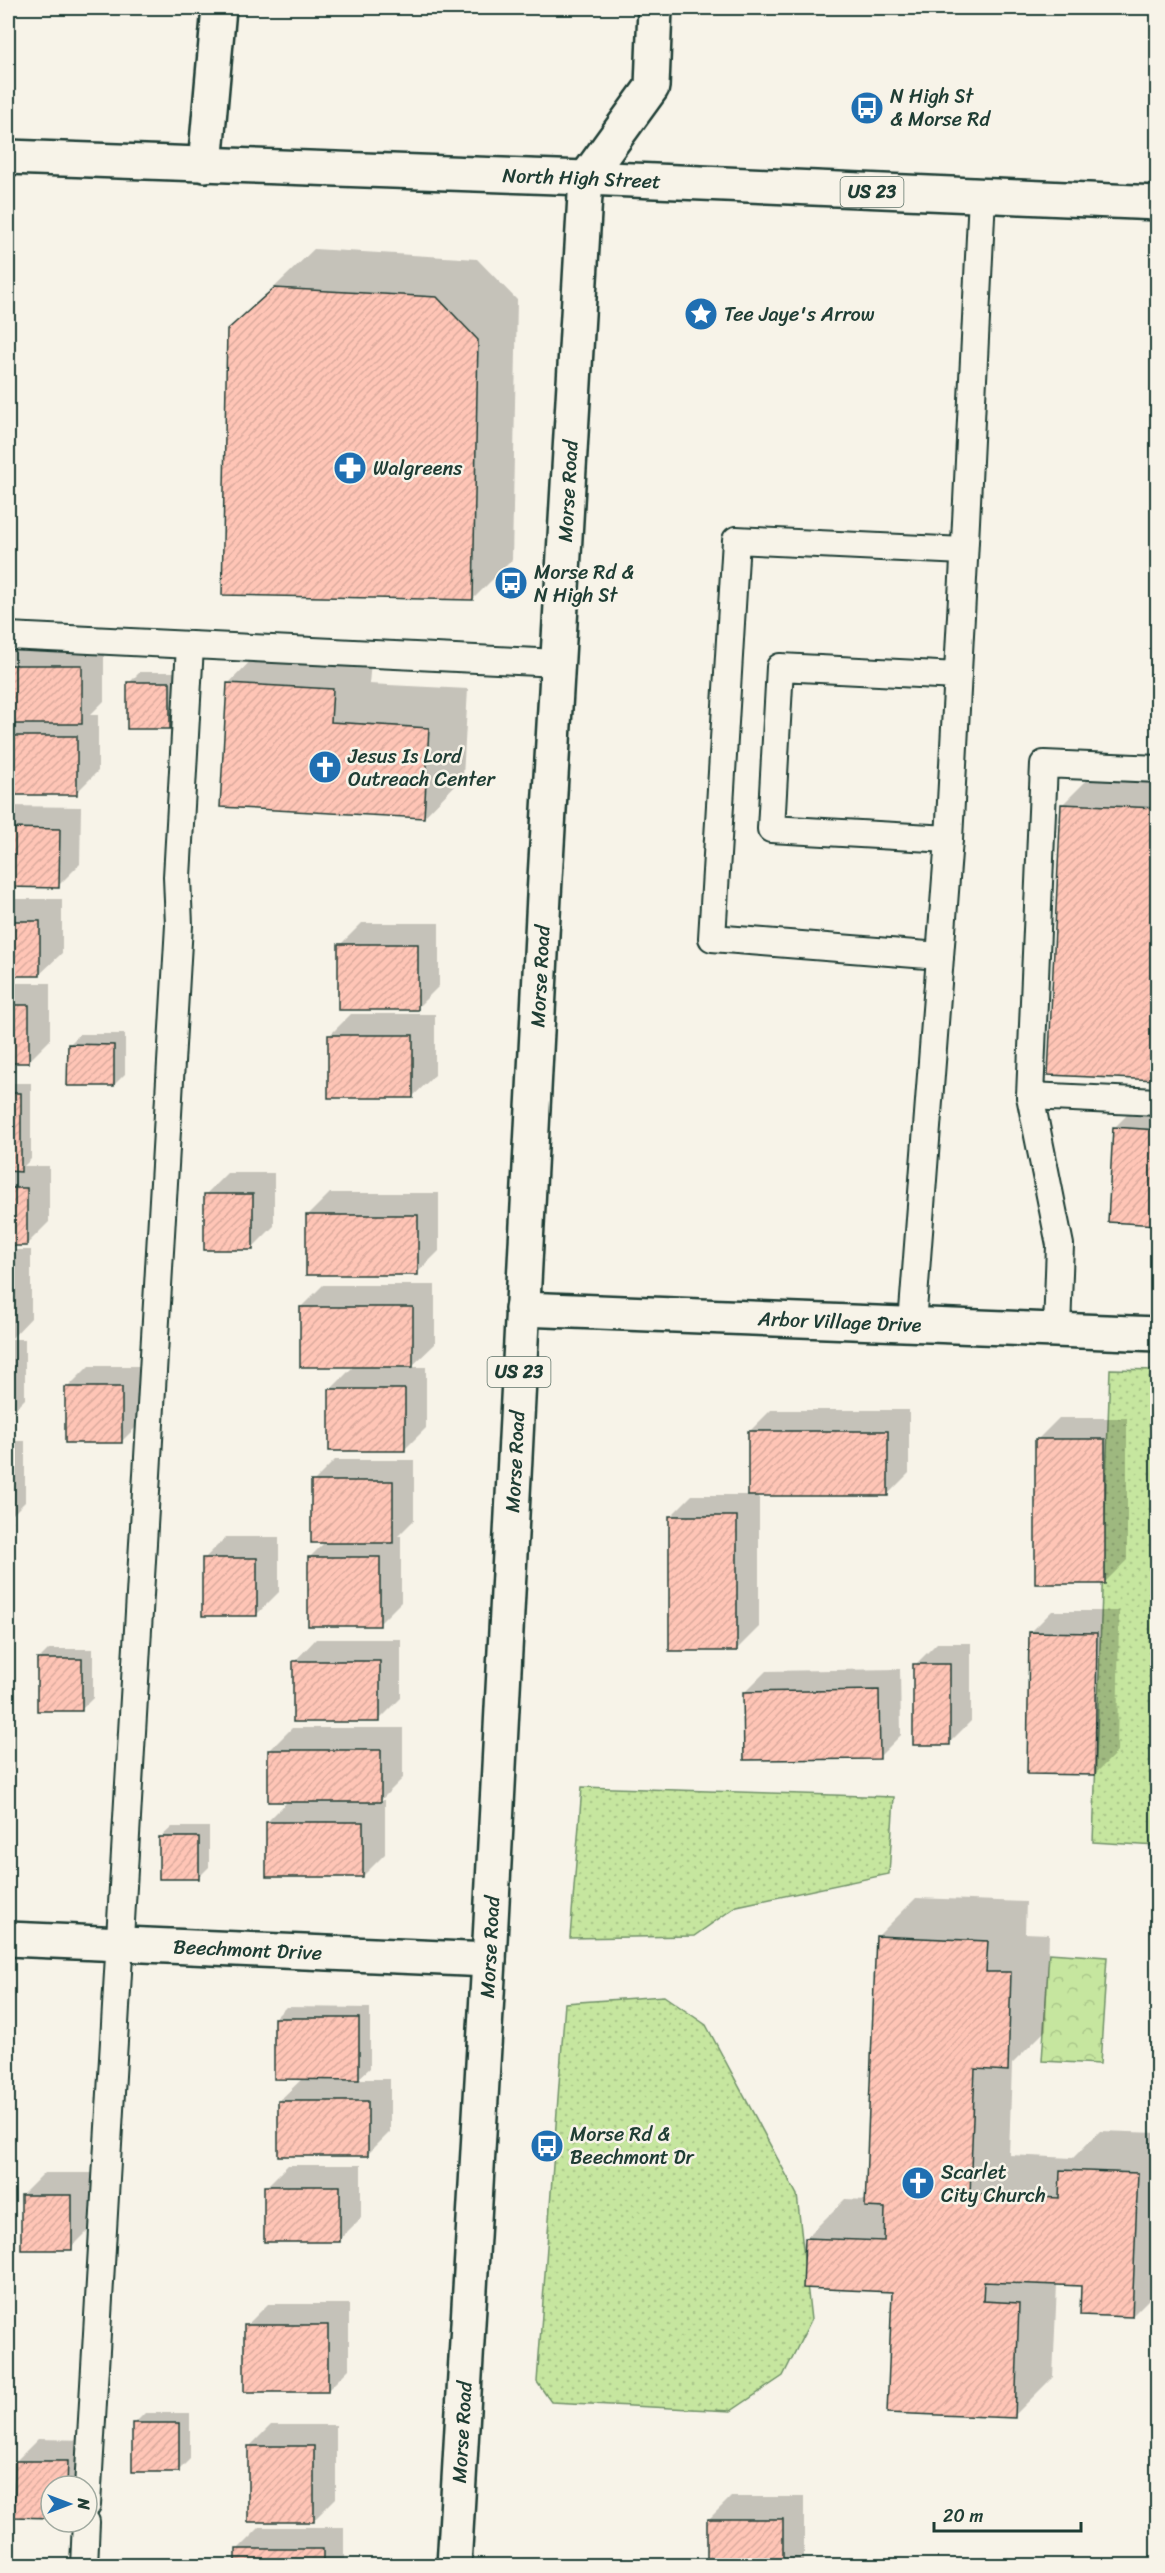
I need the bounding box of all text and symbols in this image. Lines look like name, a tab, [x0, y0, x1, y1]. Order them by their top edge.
place label: N High St & Morse Rd	[890, 79, 991, 137]
bus stop icon: N High St & Morse Rd	[849, 90, 885, 126]
street label: North High Street	[502, 158, 662, 199]
road number: US 23	[840, 177, 904, 207]
place icon: Tee Jaye's Arrow	[683, 296, 719, 332]
place label: Tee Jaye's Arrow	[724, 297, 875, 332]
street label: Morse Road	[548, 438, 589, 543]
pharmacy icon: Walgreens	[332, 450, 368, 486]
place label: Walgreens	[373, 451, 463, 486]
place label: Morse Rd & N High St	[534, 555, 634, 613]
bus stop icon: Morse Rd & N High St	[493, 565, 529, 601]
place label: Jesus Is Lord Outreach Center	[347, 739, 496, 797]
church icon: Jesus Is Lord Outreach Center	[307, 749, 343, 785]
street label: Morse Road	[520, 923, 561, 1028]
street label: Arbor Village Drive	[756, 1301, 922, 1343]
road number: US 23	[488, 1357, 550, 1387]
street label: Morse Road	[495, 1408, 535, 1514]
street label: Morse Road	[470, 1894, 510, 1999]
street label: Beechmont Drive	[173, 1929, 323, 1971]
place label: Morse Rd & Beechmont Dr	[570, 2117, 695, 2175]
bus stop icon: Morse Rd & Beechmont Dr	[529, 2128, 565, 2164]
place label: Scarlet City Church	[941, 2155, 1046, 2213]
church icon: Scarlet City Church	[900, 2165, 936, 2201]
street label: Morse Road	[442, 2379, 483, 2484]
north arrow	[39, 2474, 99, 2534]
scale bar	[934, 2495, 1081, 2533]
text: N	[69, 2497, 98, 2510]
text: 20 m	[943, 2500, 983, 2532]

